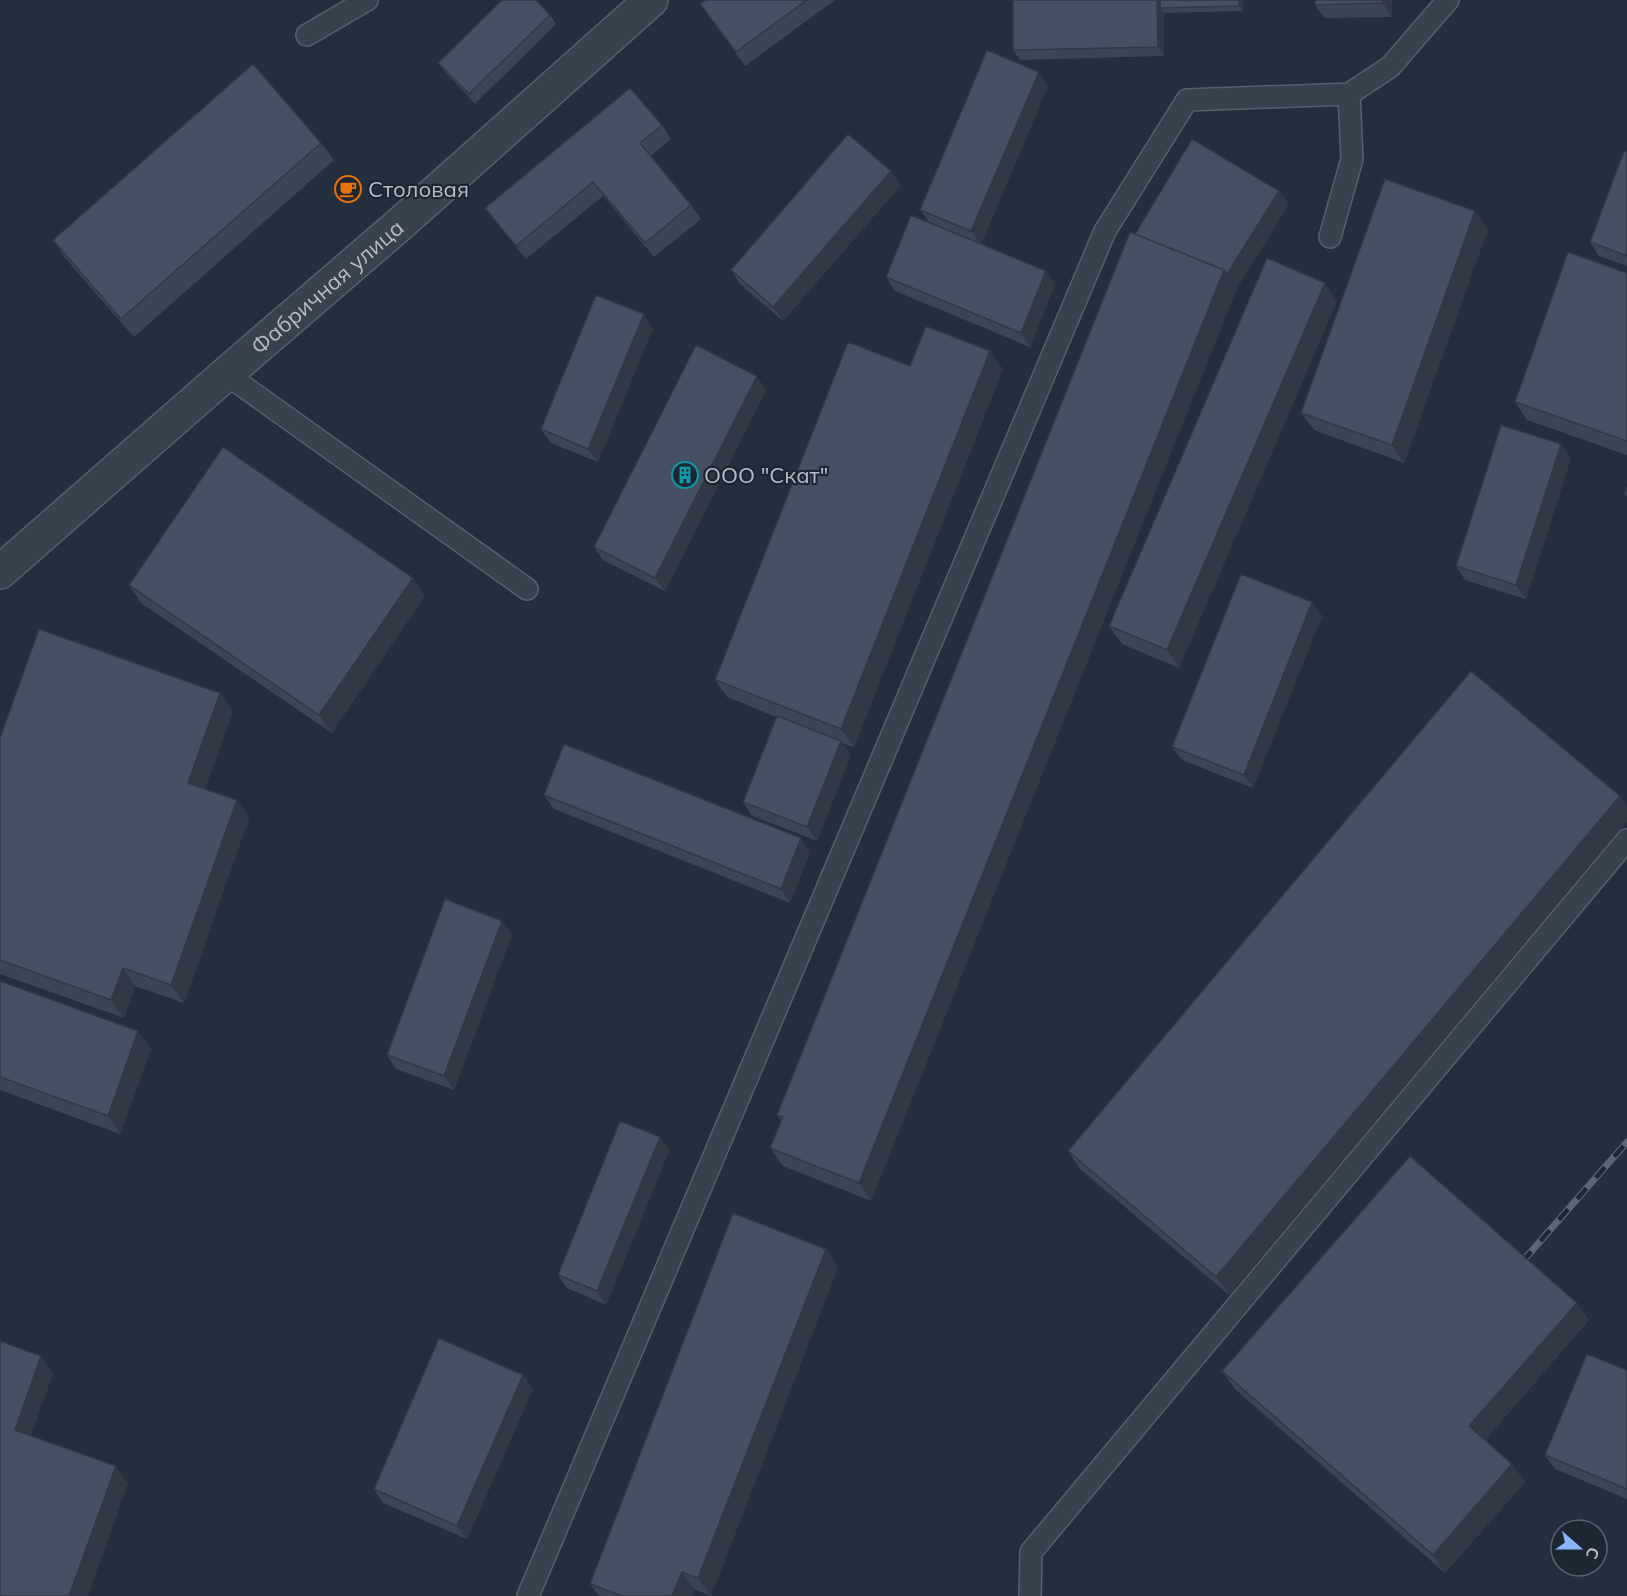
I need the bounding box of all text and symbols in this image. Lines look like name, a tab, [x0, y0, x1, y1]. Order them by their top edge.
cafe icon: Столовая	[333, 174, 363, 204]
place label: Столовая	[368, 175, 469, 203]
street label: Фабричная улица	[245, 213, 409, 360]
building icon: ООО "Скат"	[670, 460, 700, 490]
place label: ООО "Скат"	[704, 461, 828, 489]
north arrow	[1549, 1518, 1609, 1578]
text: С	[1582, 1545, 1604, 1562]

